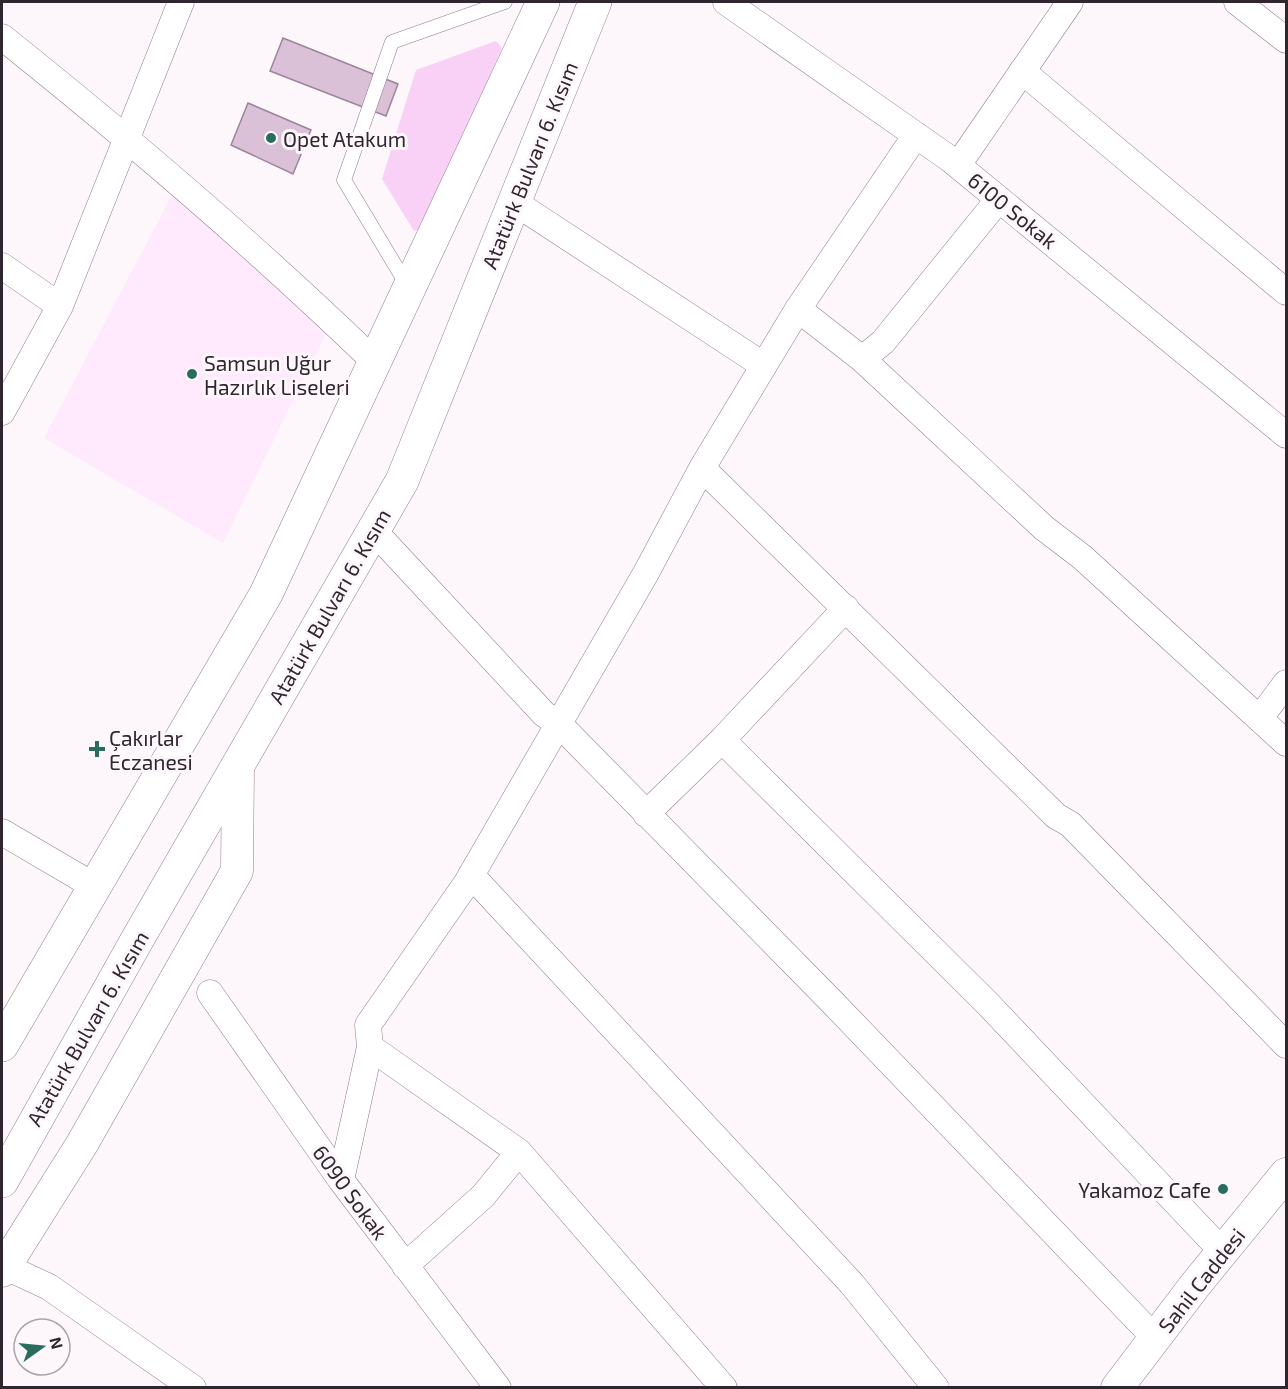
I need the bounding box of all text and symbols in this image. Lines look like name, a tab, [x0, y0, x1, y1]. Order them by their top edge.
street label: Atatürk Bulvarı 6. Kısım	[476, 58, 582, 272]
place label: Opet Atakum	[283, 126, 406, 151]
marker: Opet Atakum	[264, 131, 278, 145]
street label: 6100 Sokak	[964, 167, 1063, 254]
place label: Samsun Uğur Hazırlık Liseleri	[204, 350, 350, 399]
marker: Samsun Uğur Hazırlık Liseleri	[185, 367, 199, 381]
street label: Atatürk Bulvarı 6. Kısım	[263, 504, 395, 708]
place label: Çakırlar Eczanesi	[109, 725, 193, 774]
marker: Çakırlar Eczanesi	[90, 742, 104, 756]
street label: Atatürk Bulvarı 6. Kısım	[21, 926, 153, 1130]
street label: 6090 Sokak	[308, 1140, 394, 1244]
place label: Yakamoz Cafe	[1078, 1177, 1211, 1202]
marker: Yakamoz Cafe	[1216, 1182, 1230, 1196]
street label: Sahil Caddesi	[1152, 1223, 1250, 1337]
north arrow	[12, 1317, 72, 1377]
text: N	[46, 1335, 68, 1351]

